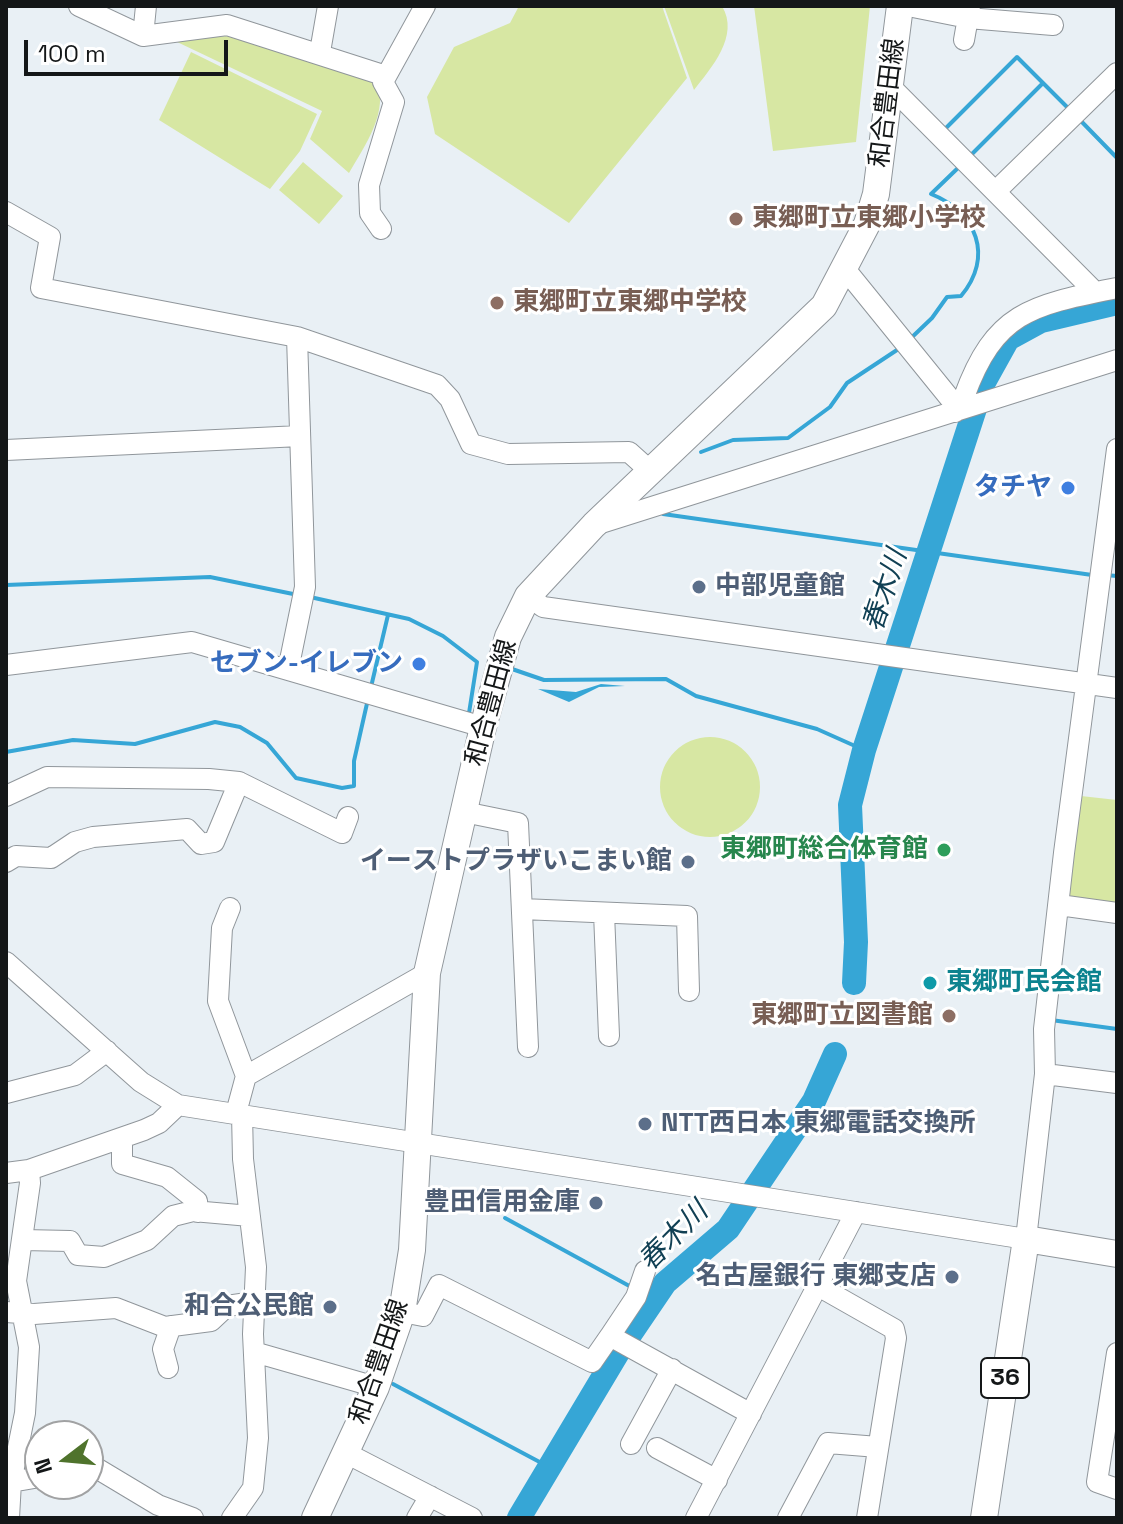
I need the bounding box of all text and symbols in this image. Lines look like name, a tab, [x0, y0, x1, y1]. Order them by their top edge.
scale bar	[28, 24, 232, 74]
street label: 和合豊田線	[865, 37, 911, 169]
text: 100 m	[38, 38, 106, 69]
place label: 東郷町立東郷小学校	[752, 203, 986, 235]
marker: 東郷町立東郷小学校	[727, 210, 745, 228]
place label: 東郷町立東郷中学校	[513, 287, 747, 319]
marker: 東郷町立東郷中学校	[488, 294, 506, 312]
place label: タチヤ	[974, 472, 1052, 504]
marker: タチヤ	[1059, 479, 1077, 497]
water label: 春木川	[857, 546, 915, 636]
place label: 中部児童館	[715, 571, 845, 603]
marker: 中部児童館	[690, 578, 708, 596]
street label: 和合豊田線	[460, 636, 524, 770]
place label: セブン-イレブン	[210, 648, 403, 680]
marker: セブン-イレブン	[410, 655, 428, 673]
place label: 東郷町総合体育館	[720, 834, 928, 866]
marker: 東郷町総合体育館	[935, 841, 953, 859]
place label: イーストプラザいこまい館	[360, 846, 672, 878]
marker: イーストプラザいこまい館	[679, 853, 697, 871]
place label: 東郷町民会館	[946, 967, 1102, 999]
marker: 東郷町民会館	[921, 974, 939, 992]
place label: 東郷町立図書館	[751, 1000, 933, 1032]
marker: 東郷町立図書館	[940, 1007, 958, 1025]
place label: NTT西日本 東郷電話交換所	[661, 1108, 976, 1140]
marker: NTT西日本 東郷電話交換所	[636, 1115, 654, 1133]
place label: 豊田信用金庫	[424, 1187, 580, 1219]
marker: 豊田信用金庫	[587, 1194, 605, 1212]
water label: 春木川	[632, 1195, 716, 1279]
place label: 名古屋銀行 東郷支店	[695, 1261, 936, 1293]
marker: 名古屋銀行 東郷支店	[943, 1268, 961, 1286]
place label: 和合公民館	[184, 1291, 314, 1323]
street label: 和合豊田線	[344, 1295, 416, 1429]
marker: 和合公民館	[321, 1298, 339, 1316]
road number: 36	[981, 1358, 1029, 1398]
north arrow	[24, 1420, 104, 1500]
text: N	[27, 1455, 58, 1477]

